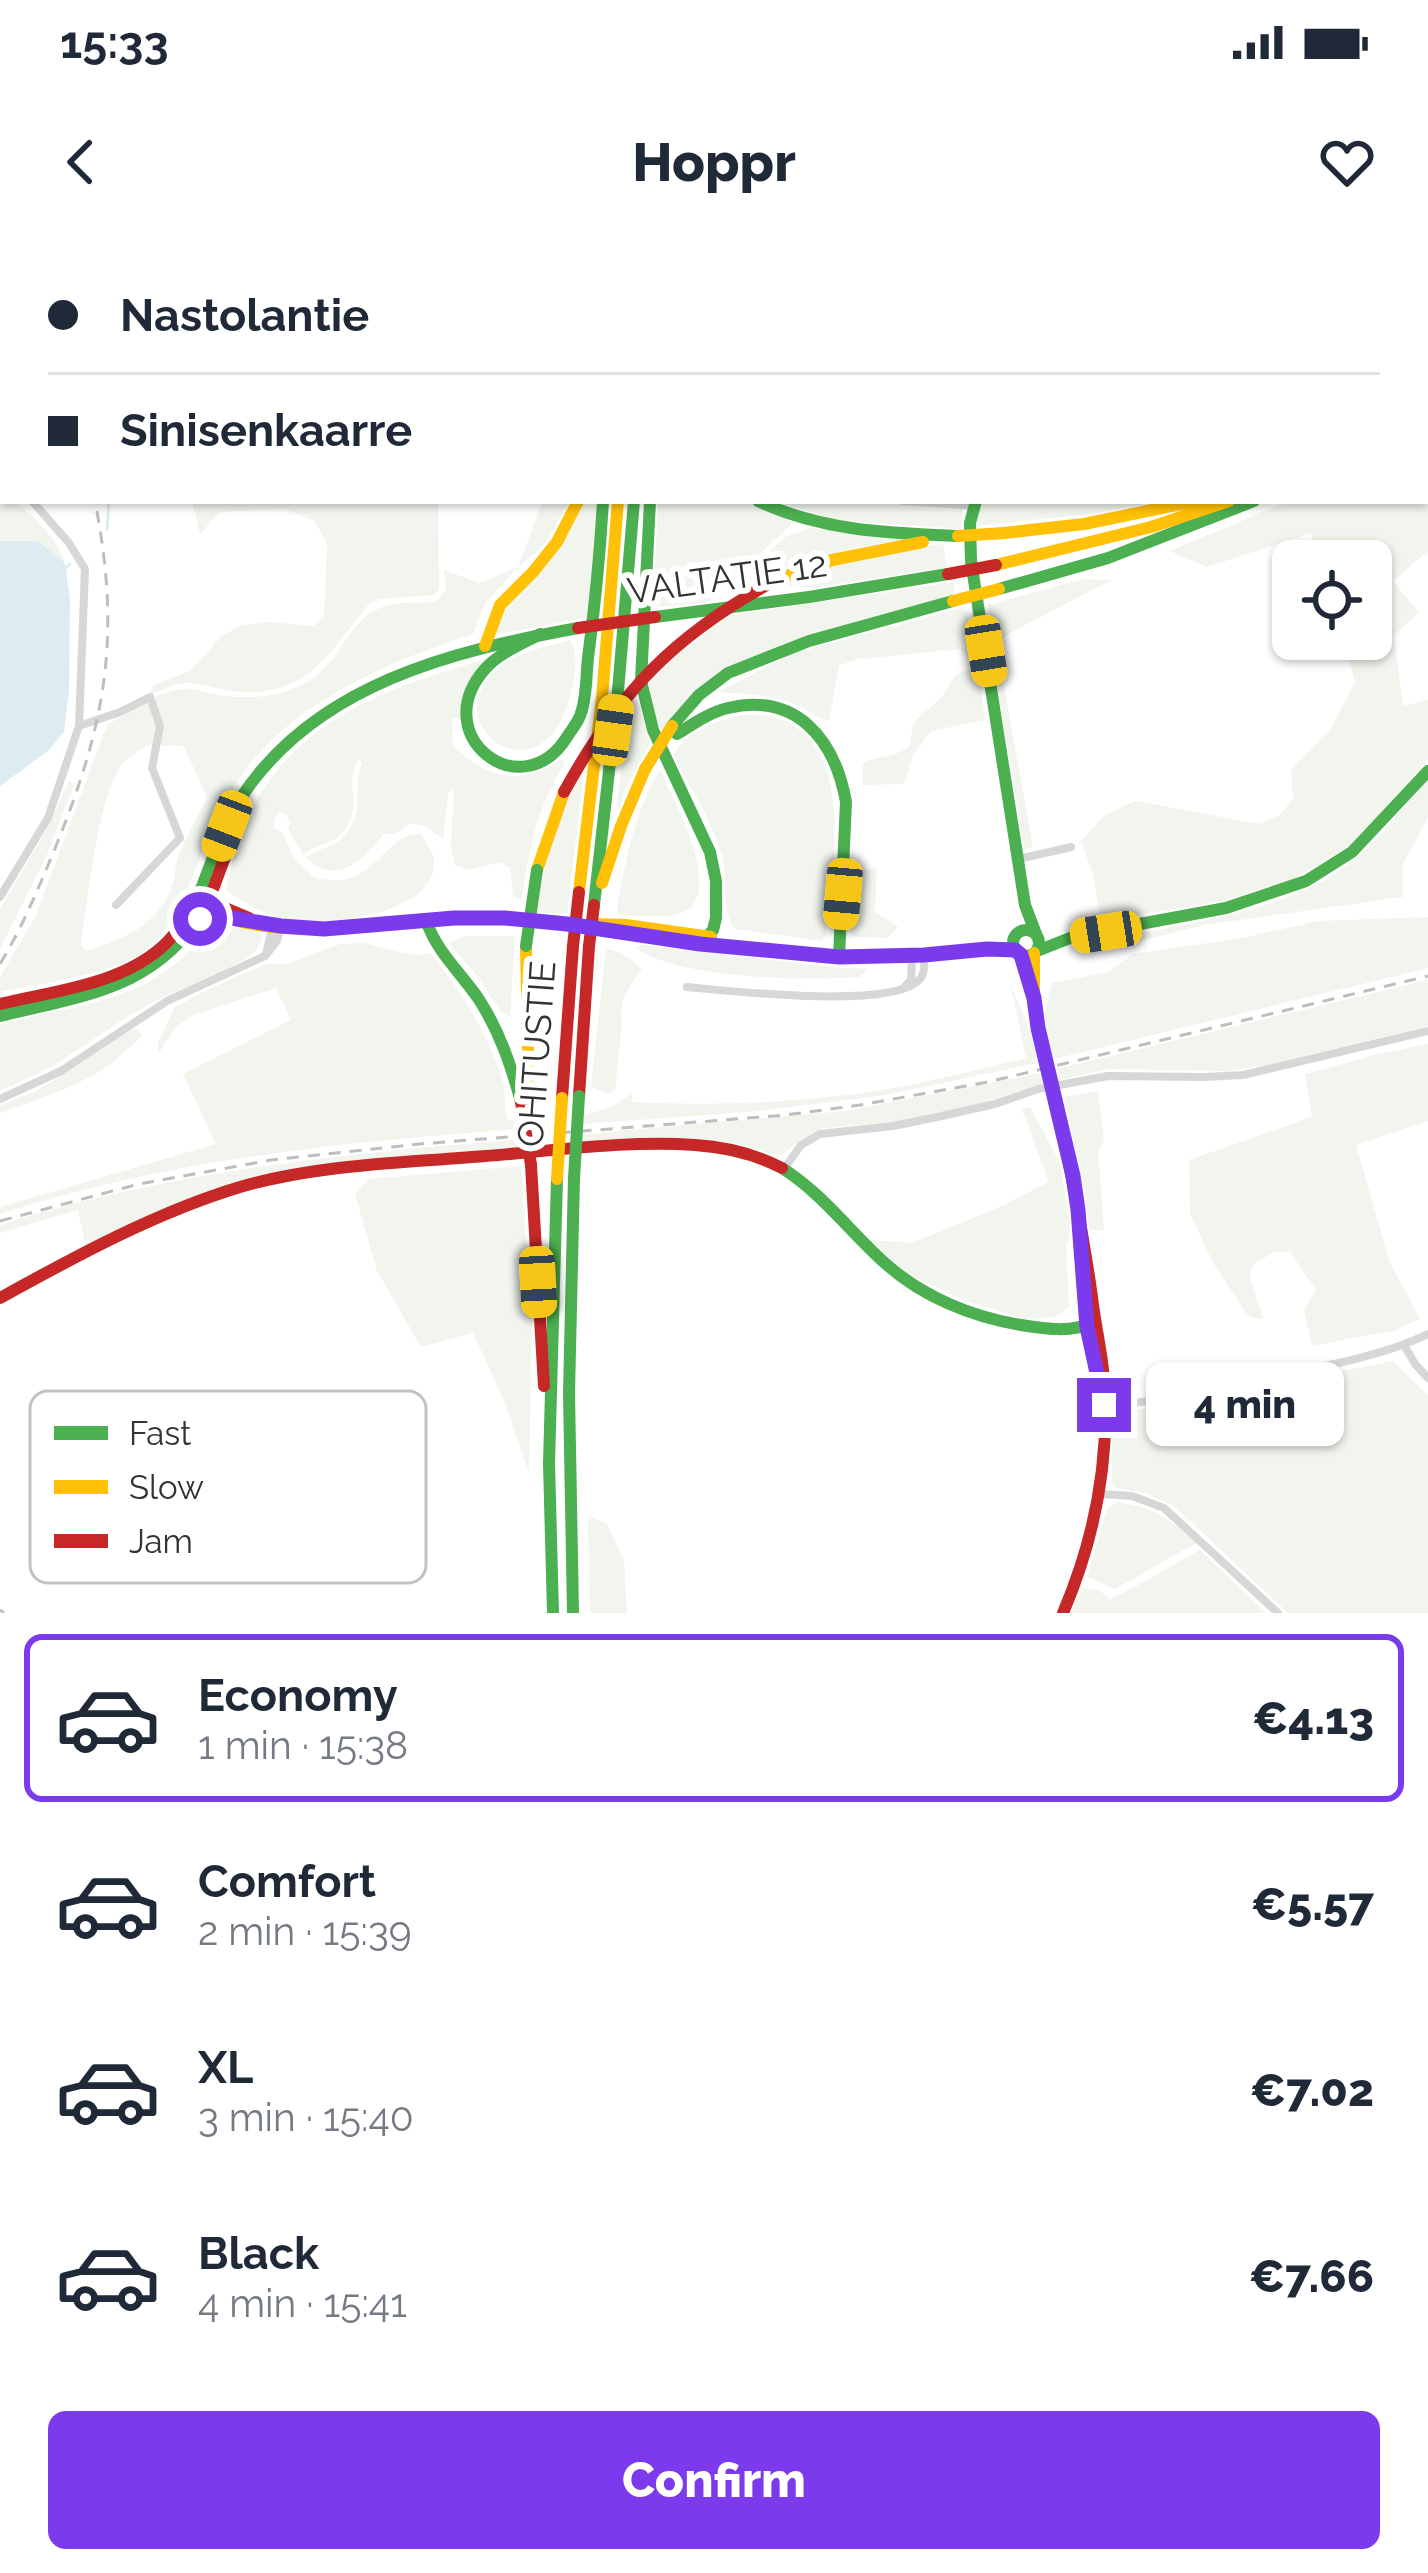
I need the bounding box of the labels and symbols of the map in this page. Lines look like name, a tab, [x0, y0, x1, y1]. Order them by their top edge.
street label: VALTATIE 12	[624, 542, 830, 612]
car	[963, 613, 1009, 689]
car	[590, 692, 636, 768]
car	[197, 786, 257, 866]
car	[822, 857, 864, 931]
route start	[173, 892, 227, 946]
car	[1068, 909, 1144, 955]
street label: OHITUSTIE	[509, 960, 563, 1148]
car	[518, 1245, 558, 1319]
callout: 4 min	[1146, 1363, 1344, 1447]
route end	[1077, 1378, 1131, 1432]
legend	[30, 1391, 426, 1583]
text: Fast	[129, 1414, 191, 1453]
text: Slow	[129, 1468, 204, 1507]
text: Jam	[129, 1522, 193, 1561]

